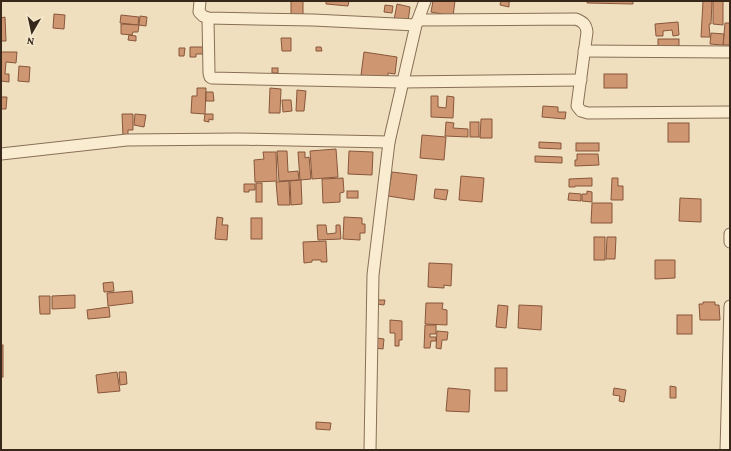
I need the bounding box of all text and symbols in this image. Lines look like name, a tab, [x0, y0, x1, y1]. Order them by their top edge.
north arrow	[12, 12, 52, 52]
text: N	[25, 35, 35, 48]

